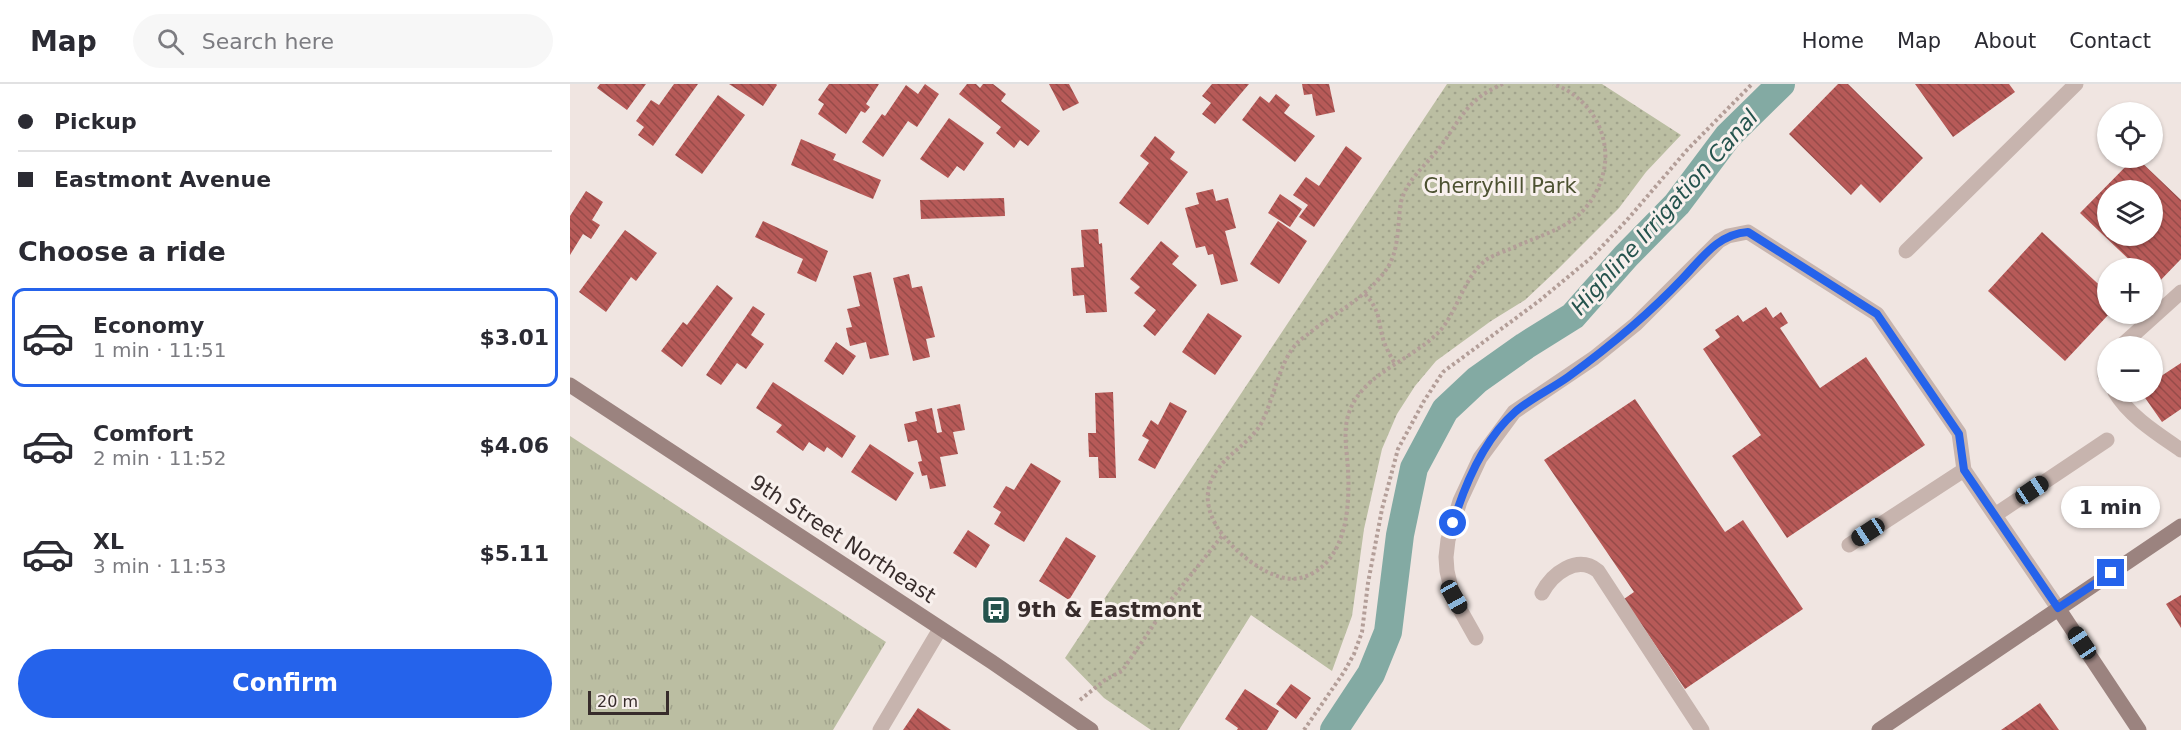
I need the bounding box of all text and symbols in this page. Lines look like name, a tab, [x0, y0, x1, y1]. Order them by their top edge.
search box	[133, 14, 553, 68]
text: Map	[30, 25, 97, 58]
icon: search	[154, 25, 187, 58]
text: Search here	[202, 29, 334, 54]
text: Home	[1802, 29, 1864, 53]
text: Map	[1897, 29, 1941, 53]
text: About	[1974, 29, 2036, 53]
text: Contact	[2069, 29, 2151, 53]
map controls	[2097, 102, 2163, 402]
button: locate	[2097, 102, 2163, 168]
water label: Highline Irrigation Canal	[1566, 105, 1763, 320]
text: Pickup	[54, 109, 137, 134]
text: Eastmont Avenue	[54, 167, 271, 192]
park label: Cherryhill Park	[1423, 174, 1577, 198]
button: layers	[2097, 180, 2163, 246]
text: Choose a ride	[18, 236, 226, 267]
button: +	[2097, 258, 2163, 324]
icon: car	[21, 311, 75, 365]
text: Economy	[93, 313, 204, 338]
text: $3.01	[479, 325, 549, 350]
button: −	[2097, 336, 2163, 402]
text: 1 min · 11:51	[93, 338, 227, 362]
icon: car	[21, 419, 75, 473]
text: Comfort	[93, 421, 193, 446]
text: $4.06	[479, 433, 549, 458]
text: 2 min · 11:52	[93, 446, 227, 470]
street label: 9th Street Northeast	[746, 470, 940, 608]
car	[2012, 472, 2052, 508]
callout: 1 min	[2062, 486, 2160, 528]
text: 1 min	[2079, 495, 2142, 519]
route start	[1439, 509, 1466, 536]
car	[1848, 515, 1888, 549]
icon: car	[21, 527, 75, 581]
text: XL	[93, 529, 124, 554]
text: $5.11	[479, 541, 549, 566]
text: 3 min · 11:53	[93, 554, 227, 578]
route end	[2097, 559, 2124, 586]
car	[1437, 577, 1471, 617]
bus stop icon: 9th & Eastmont	[980, 594, 1012, 626]
place label: 9th & Eastmont	[1017, 598, 1202, 622]
car	[2064, 623, 2100, 663]
button: Confirm	[18, 649, 552, 718]
scale bar	[588, 688, 669, 716]
text: 20 m	[597, 692, 638, 711]

